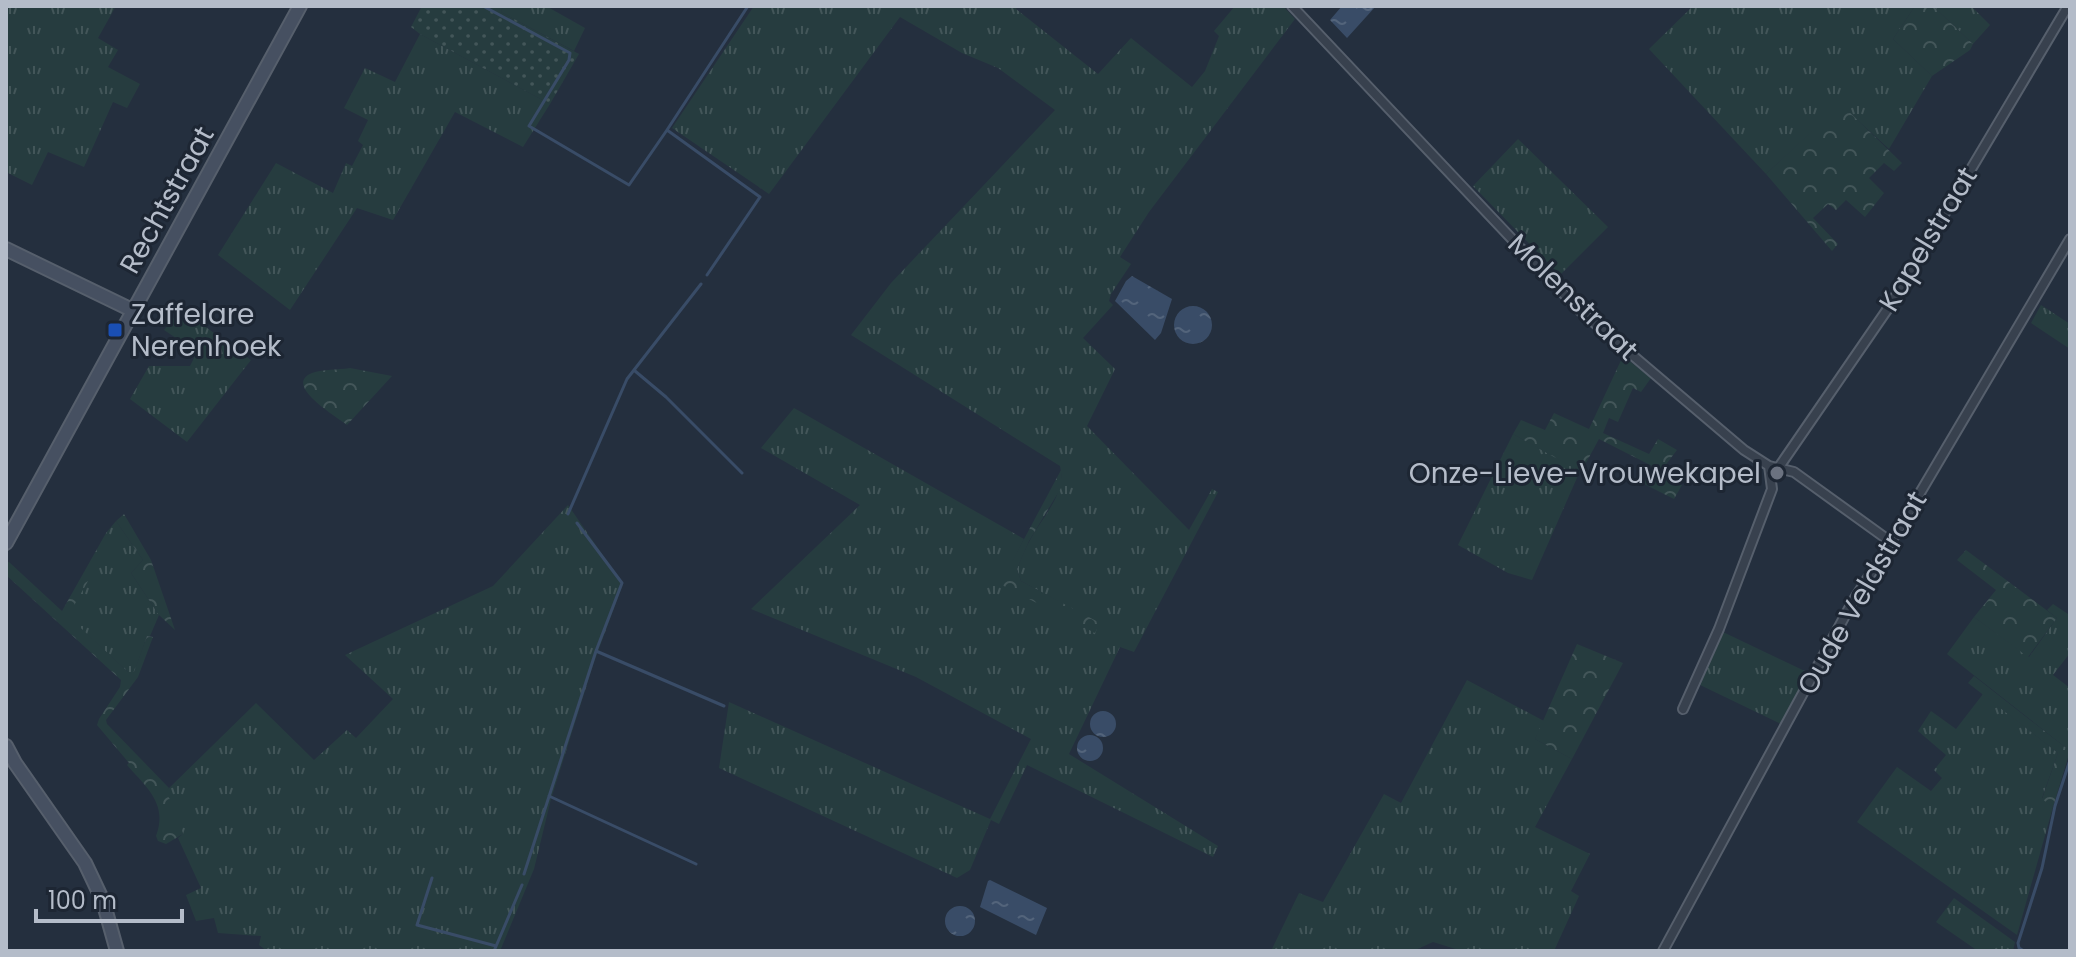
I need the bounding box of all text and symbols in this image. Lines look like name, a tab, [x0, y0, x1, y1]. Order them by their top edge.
street label: Rechtstraat	[110, 119, 224, 281]
street label: Kapelstraat	[1870, 159, 1986, 319]
street label: Molenstraat	[1499, 225, 1647, 369]
place label: Zaffelare Nerenhoek	[131, 295, 282, 366]
marker: Zaffelare Nerenhoek	[106, 321, 124, 339]
place label: Onze-Lieve-Vrouwekapel	[1409, 454, 1761, 493]
marker: Onze-Lieve-Vrouwekapel	[1768, 464, 1786, 482]
street label: Oude Veldstraat	[1788, 484, 1936, 702]
scale bar	[36, 873, 182, 923]
text: 100 m	[48, 884, 117, 917]

